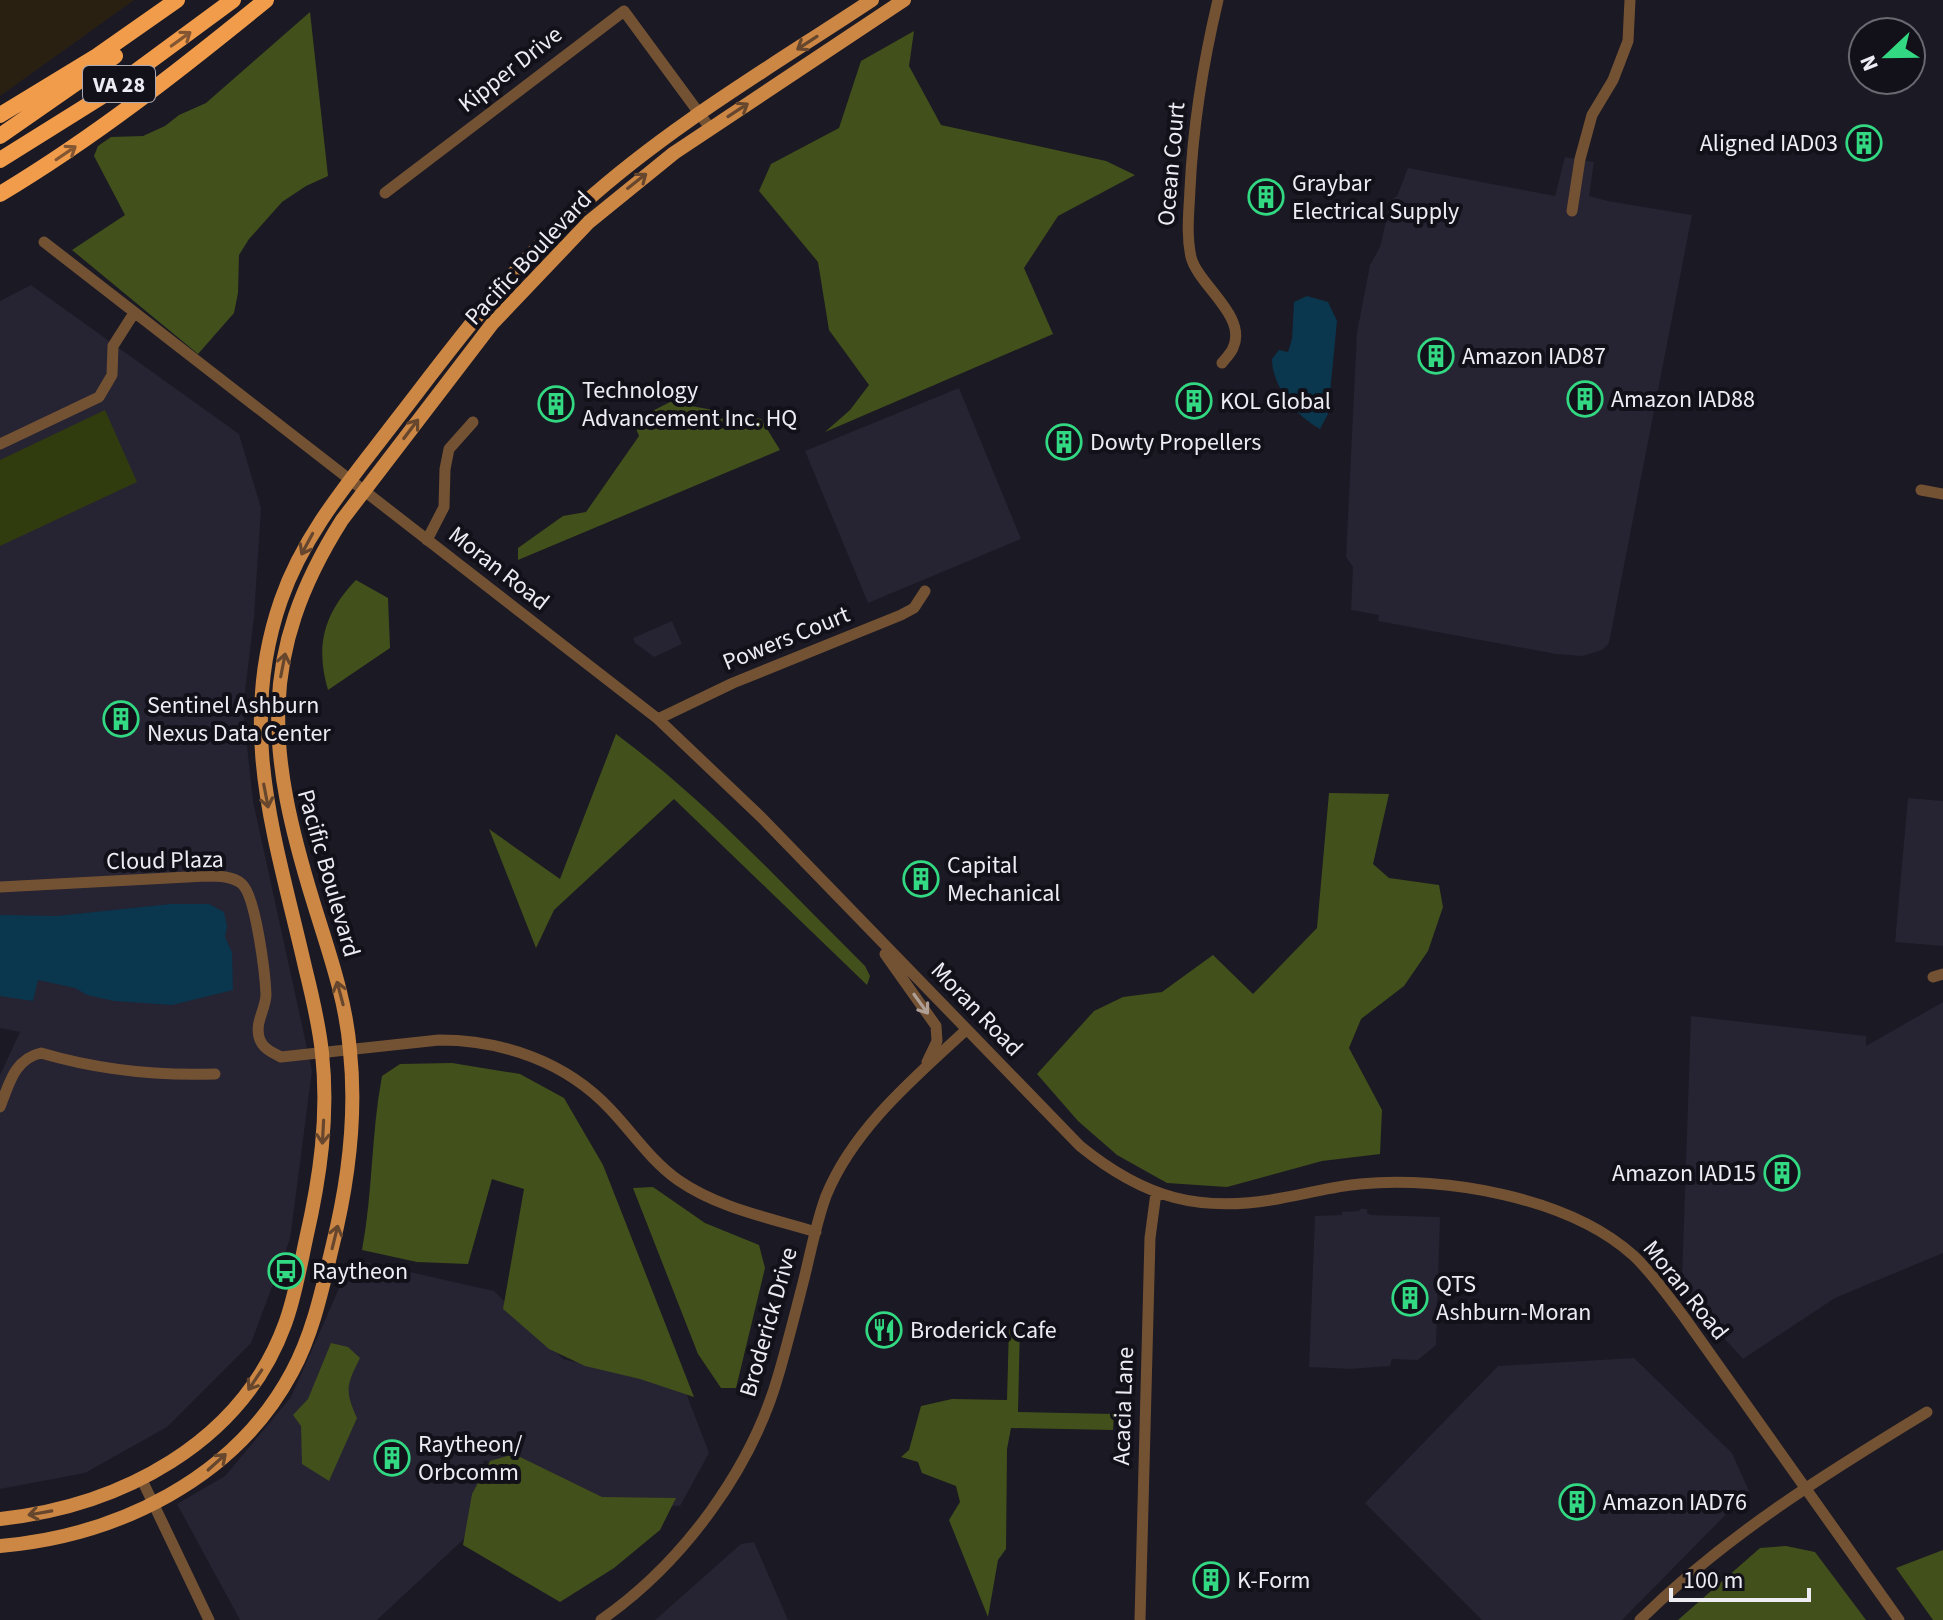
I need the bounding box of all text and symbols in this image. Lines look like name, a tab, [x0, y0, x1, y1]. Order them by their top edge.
north arrow	[1847, 16, 1927, 96]
street label: Kipper Drive	[451, 18, 570, 121]
one-way arrow	[169, 31, 191, 47]
one-way arrow	[796, 35, 818, 51]
text: N	[1852, 50, 1887, 76]
road number: VA 28	[83, 66, 155, 102]
street label: Ocean Court	[1149, 101, 1194, 227]
one-way arrow	[727, 102, 749, 118]
building icon: Aligned IAD03	[1845, 124, 1883, 162]
place label: Aligned IAD03	[1700, 126, 1838, 161]
one-way arrow	[55, 145, 77, 161]
place label: Graybar Electrical Supply	[1292, 166, 1459, 229]
one-way arrow	[626, 172, 647, 190]
building icon: Graybar Electrical Supply	[1247, 178, 1285, 216]
street label: Pacific Boulevard	[457, 183, 600, 333]
building icon: Amazon IAD87	[1417, 337, 1455, 375]
place label: Amazon IAD87	[1462, 339, 1606, 374]
place label: Technology Advancement Inc. HQ	[582, 373, 797, 436]
building icon: Amazon IAD88	[1566, 380, 1604, 418]
building icon: KOL Global	[1175, 382, 1213, 420]
place label: Amazon IAD88	[1611, 382, 1755, 417]
place label: KOL Global	[1220, 384, 1331, 419]
building icon: Technology Advancement Inc. HQ	[537, 385, 575, 423]
one-way arrow	[403, 419, 420, 441]
building icon: Dowty Propellers	[1045, 423, 1083, 461]
place label: Dowty Propellers	[1090, 425, 1261, 460]
street label: Moran Road	[441, 518, 557, 619]
one-way arrow	[298, 532, 314, 556]
street label: Powers Court	[717, 597, 855, 680]
one-way arrow	[276, 653, 291, 678]
place label: Sentinel Ashburn Nexus Data Center	[147, 688, 331, 751]
building icon: Sentinel Ashburn Nexus Data Center	[102, 700, 140, 738]
one-way arrow	[259, 783, 274, 808]
street label: Pacific Boulevard	[288, 785, 369, 961]
street label: Cloud Plaza	[106, 842, 224, 879]
place label: Capital Mechanical	[947, 848, 1060, 911]
building icon: Capital Mechanical	[902, 860, 940, 898]
street label: Moran Road	[922, 954, 1031, 1065]
one-way arrow	[331, 980, 346, 1006]
one-way arrow	[913, 992, 930, 1014]
one-way arrow	[316, 1118, 331, 1145]
building icon: Amazon IAD15	[1763, 1154, 1801, 1192]
place label: Amazon IAD15	[1612, 1156, 1756, 1191]
one-way arrow	[329, 1225, 344, 1250]
street label: Moran Road	[1634, 1233, 1737, 1348]
street label: Broderick Drive	[730, 1243, 807, 1401]
bus stop icon: Raytheon	[267, 1252, 305, 1290]
place label: Raytheon	[312, 1254, 408, 1289]
place label: QTS Ashburn-Moran	[1436, 1267, 1591, 1330]
building icon: QTS Ashburn-Moran	[1391, 1279, 1429, 1317]
restaurant icon: Broderick Cafe	[865, 1311, 903, 1349]
place label: Broderick Cafe	[910, 1313, 1057, 1348]
street label: Acacia Lane	[1104, 1346, 1143, 1466]
one-way arrow	[246, 1368, 262, 1391]
place label: Raytheon/ Orbcomm	[418, 1427, 523, 1490]
building icon: Raytheon/ Orbcomm	[373, 1439, 411, 1477]
one-way arrow	[206, 1453, 226, 1471]
building icon: Amazon IAD76	[1558, 1483, 1596, 1521]
place label: Amazon IAD76	[1603, 1485, 1747, 1520]
one-way arrow	[28, 1507, 53, 1522]
scale bar	[1671, 1552, 1809, 1602]
building icon: K-Form	[1192, 1561, 1230, 1599]
place label: K-Form	[1237, 1563, 1310, 1598]
text: 100 m	[1683, 1563, 1743, 1598]

